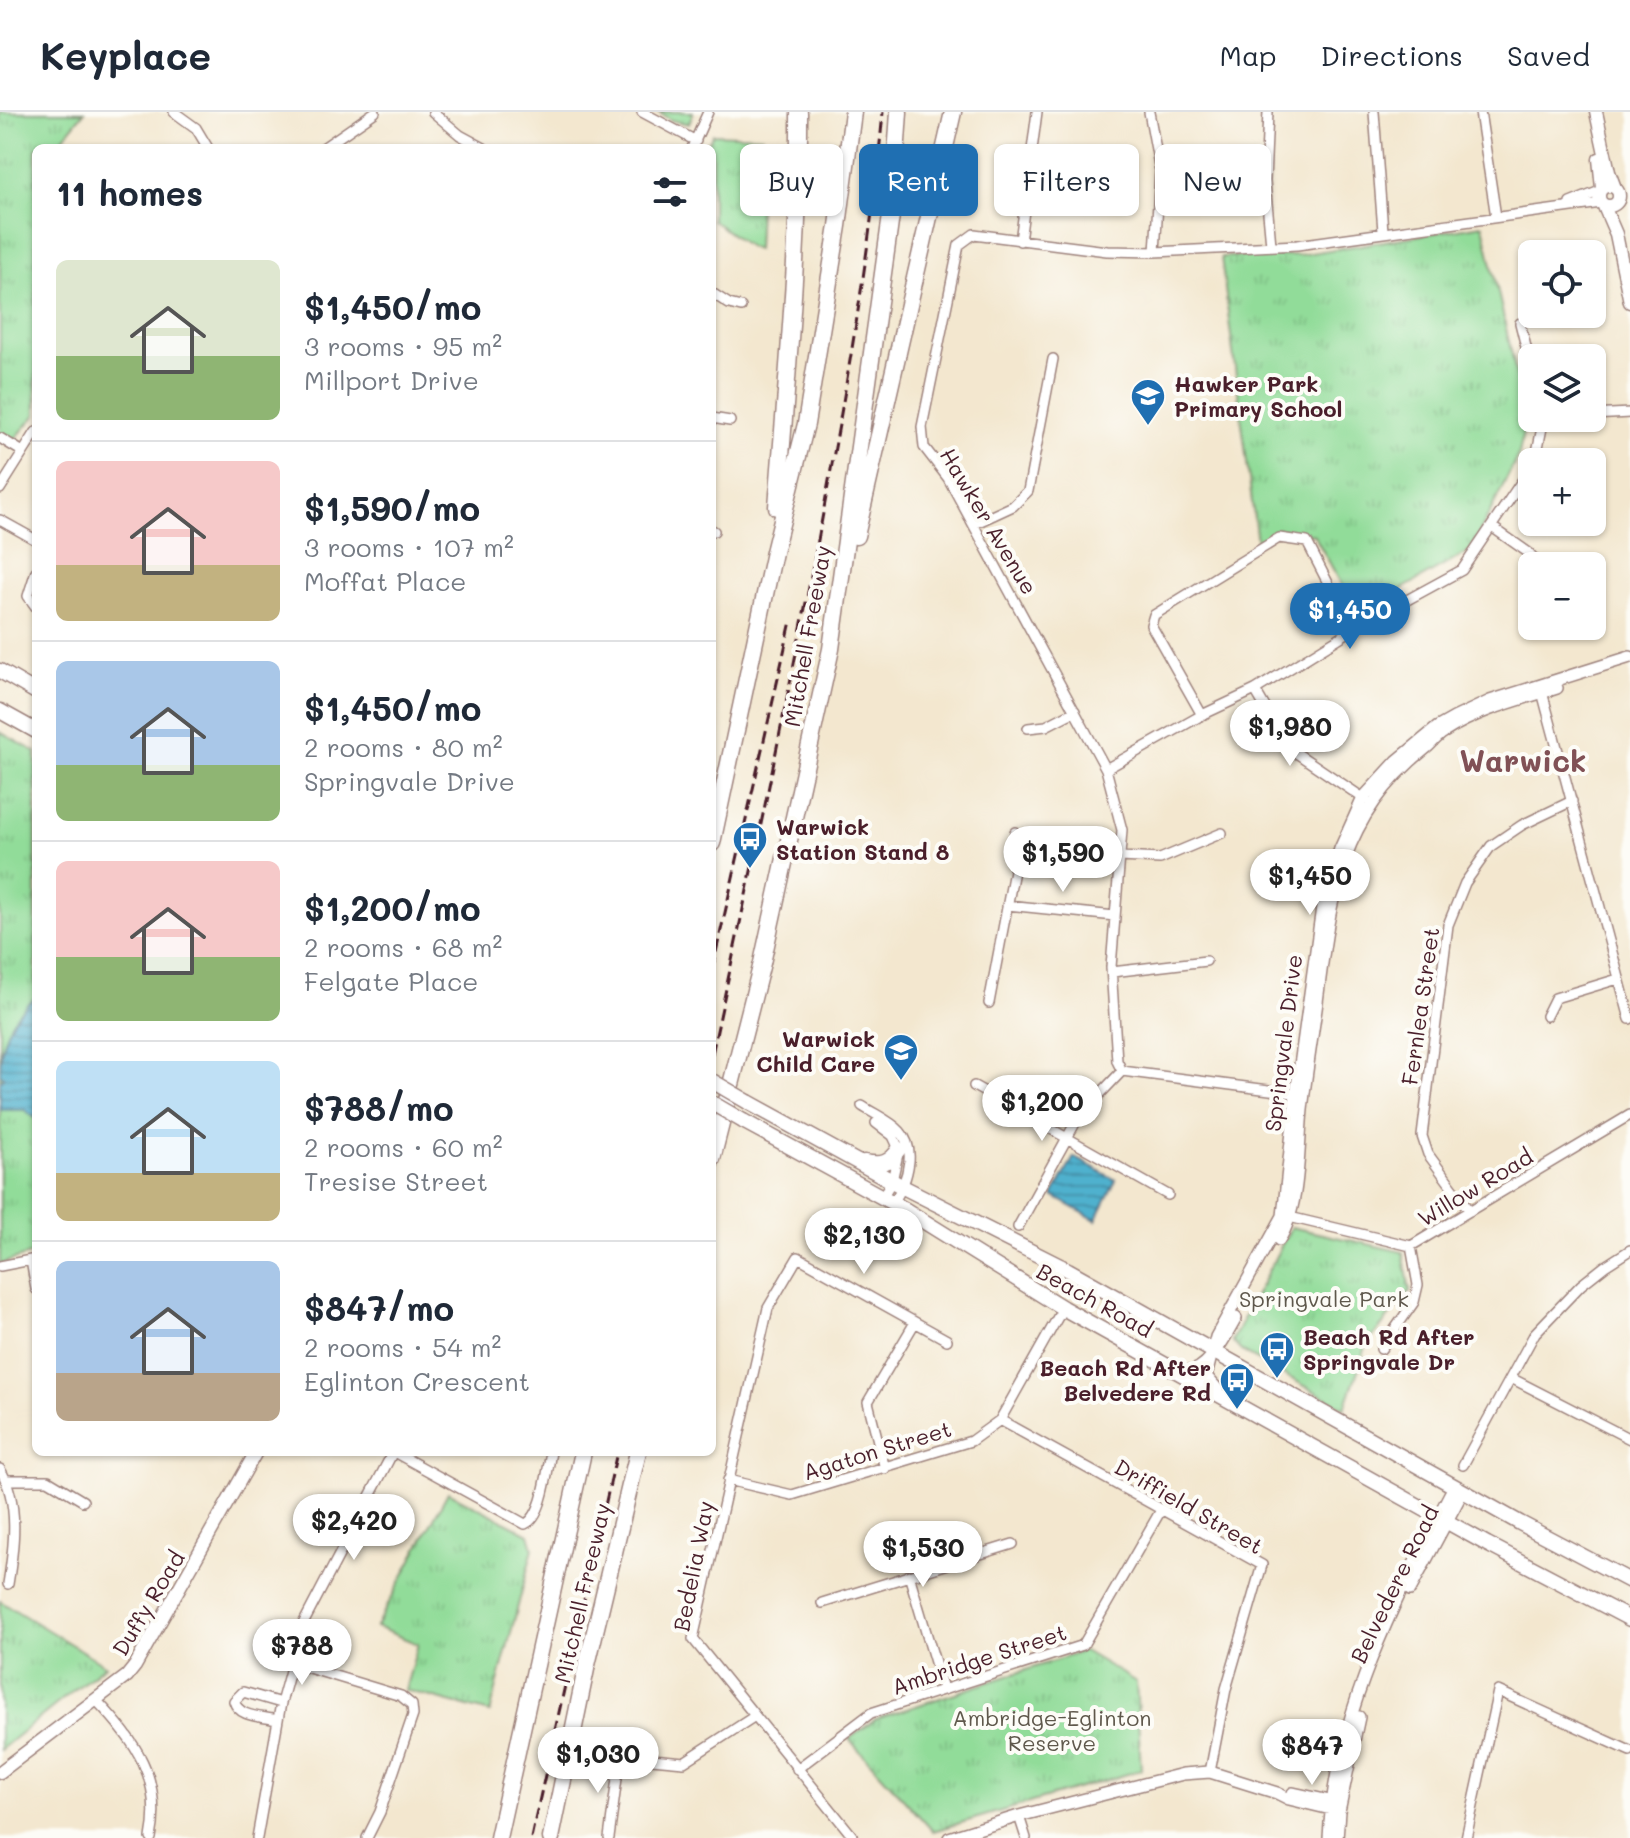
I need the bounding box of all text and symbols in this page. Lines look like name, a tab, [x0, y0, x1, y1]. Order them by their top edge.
text: Keyplace	[40, 30, 211, 80]
text: Map	[1220, 37, 1277, 73]
text: Directions	[1321, 37, 1463, 73]
text: Saved	[1507, 37, 1590, 73]
chip: Buy	[740, 144, 843, 216]
chip: Rent	[859, 144, 978, 216]
chip: Filters	[994, 144, 1139, 216]
chip: New	[1155, 144, 1271, 216]
text: 11 homes	[56, 170, 203, 215]
icon: filters	[648, 170, 692, 214]
map controls	[1518, 240, 1606, 640]
button: locate	[1518, 240, 1606, 328]
text: $1,450/mo	[304, 284, 481, 329]
icon: home	[120, 292, 216, 388]
text: 3 rooms · 95 m²	[304, 329, 502, 363]
button: layers	[1518, 344, 1606, 432]
text: Millport Drive	[304, 363, 479, 397]
place label: Hawker Park Primary School	[1174, 369, 1343, 423]
school or university icon: Hawker Park Primary School	[1129, 377, 1167, 427]
street label: Hawker Avenue	[934, 442, 1044, 600]
button: +	[1518, 448, 1606, 536]
text: $1,590/mo	[304, 485, 480, 530]
icon: home	[120, 493, 216, 589]
text: 3 rooms · 107 m²	[304, 530, 514, 564]
street label: Mitchell Freeway	[777, 543, 837, 729]
button: −	[1518, 552, 1606, 640]
text: Moffat Place	[304, 564, 466, 598]
pin: $1,450	[1285, 583, 1415, 651]
text: $1,450	[1308, 592, 1392, 626]
text: $1,450/mo	[304, 685, 481, 730]
icon: home	[120, 693, 216, 789]
pin: $1,980	[1225, 700, 1355, 768]
text: $1,980	[1248, 709, 1332, 743]
text: 2 rooms · 80 m²	[304, 730, 503, 764]
district label: Warwick	[1460, 740, 1586, 780]
text: Springvale Drive	[304, 764, 515, 798]
place label: Warwick Station Stand 8	[776, 812, 949, 866]
bus stop icon: Warwick Station Stand 8	[731, 820, 769, 870]
pin: $1,590	[998, 826, 1128, 894]
text: $1,590	[1021, 835, 1105, 869]
pin: $1,450	[1245, 849, 1375, 917]
text: $1,450	[1268, 858, 1352, 892]
text: $1,200/mo	[304, 885, 481, 930]
icon: home	[120, 893, 216, 989]
street label: Fernlea Street	[1395, 925, 1445, 1087]
text: 2 rooms · 68 m²	[304, 930, 502, 964]
street label: Springvale Drive	[1258, 953, 1308, 1133]
text: Felgate Place	[304, 964, 478, 998]
place label: Warwick Child Care	[756, 1024, 875, 1078]
school or university icon: Warwick Child Care	[882, 1032, 920, 1082]
pin: $1,200	[977, 1075, 1107, 1143]
text: $1,200	[1000, 1084, 1084, 1118]
text: $788/mo	[304, 1085, 454, 1130]
icon: home	[120, 1093, 216, 1189]
text: 2 rooms · 60 m²	[304, 1130, 503, 1164]
street label: Willow Road	[1412, 1141, 1538, 1233]
text: Tresise Street	[304, 1164, 488, 1198]
pin: $2,130	[799, 1208, 929, 1276]
text: $2,130	[823, 1217, 905, 1251]
street label: Beach Road	[1032, 1256, 1158, 1344]
park label: Springvale Park	[1239, 1284, 1409, 1313]
text: $847/mo	[304, 1285, 454, 1330]
icon: home	[120, 1293, 216, 1389]
place label: Beach Rd After Springvale Dr	[1303, 1322, 1474, 1376]
text: 2 rooms · 54 m²	[304, 1330, 501, 1364]
bus stop icon: Beach Rd After Springvale Dr	[1258, 1330, 1296, 1380]
place label: Beach Rd After Belvedere Rd	[1040, 1353, 1211, 1407]
bus stop icon: Beach Rd After Belvedere Rd	[1218, 1361, 1256, 1411]
text: Eglinton Crescent	[304, 1364, 530, 1398]
street label: Agaton Street	[799, 1414, 955, 1486]
street label: Driffield Street	[1109, 1452, 1269, 1560]
pin: $2,420	[289, 1494, 419, 1562]
street label: Bedelia Way	[666, 1498, 720, 1634]
street label: Mitchell Freeway	[547, 1500, 617, 1686]
street label: Belvedere Road	[1343, 1500, 1445, 1668]
text: $2,420	[311, 1503, 397, 1537]
pin: $1,530	[858, 1521, 988, 1589]
text: $1,530	[881, 1530, 965, 1564]
street label: Duffy Road	[105, 1545, 191, 1661]
street label: Ambridge Street	[888, 1617, 1070, 1701]
pin: $788	[255, 1619, 349, 1687]
text: $788	[271, 1628, 333, 1662]
park label: Ambridge-Eglinton Reserve	[953, 1703, 1151, 1757]
pin: $847	[1265, 1719, 1359, 1787]
pin: $1,030	[533, 1727, 663, 1795]
text: $847	[1280, 1728, 1344, 1762]
text: $1,030	[556, 1736, 640, 1770]

